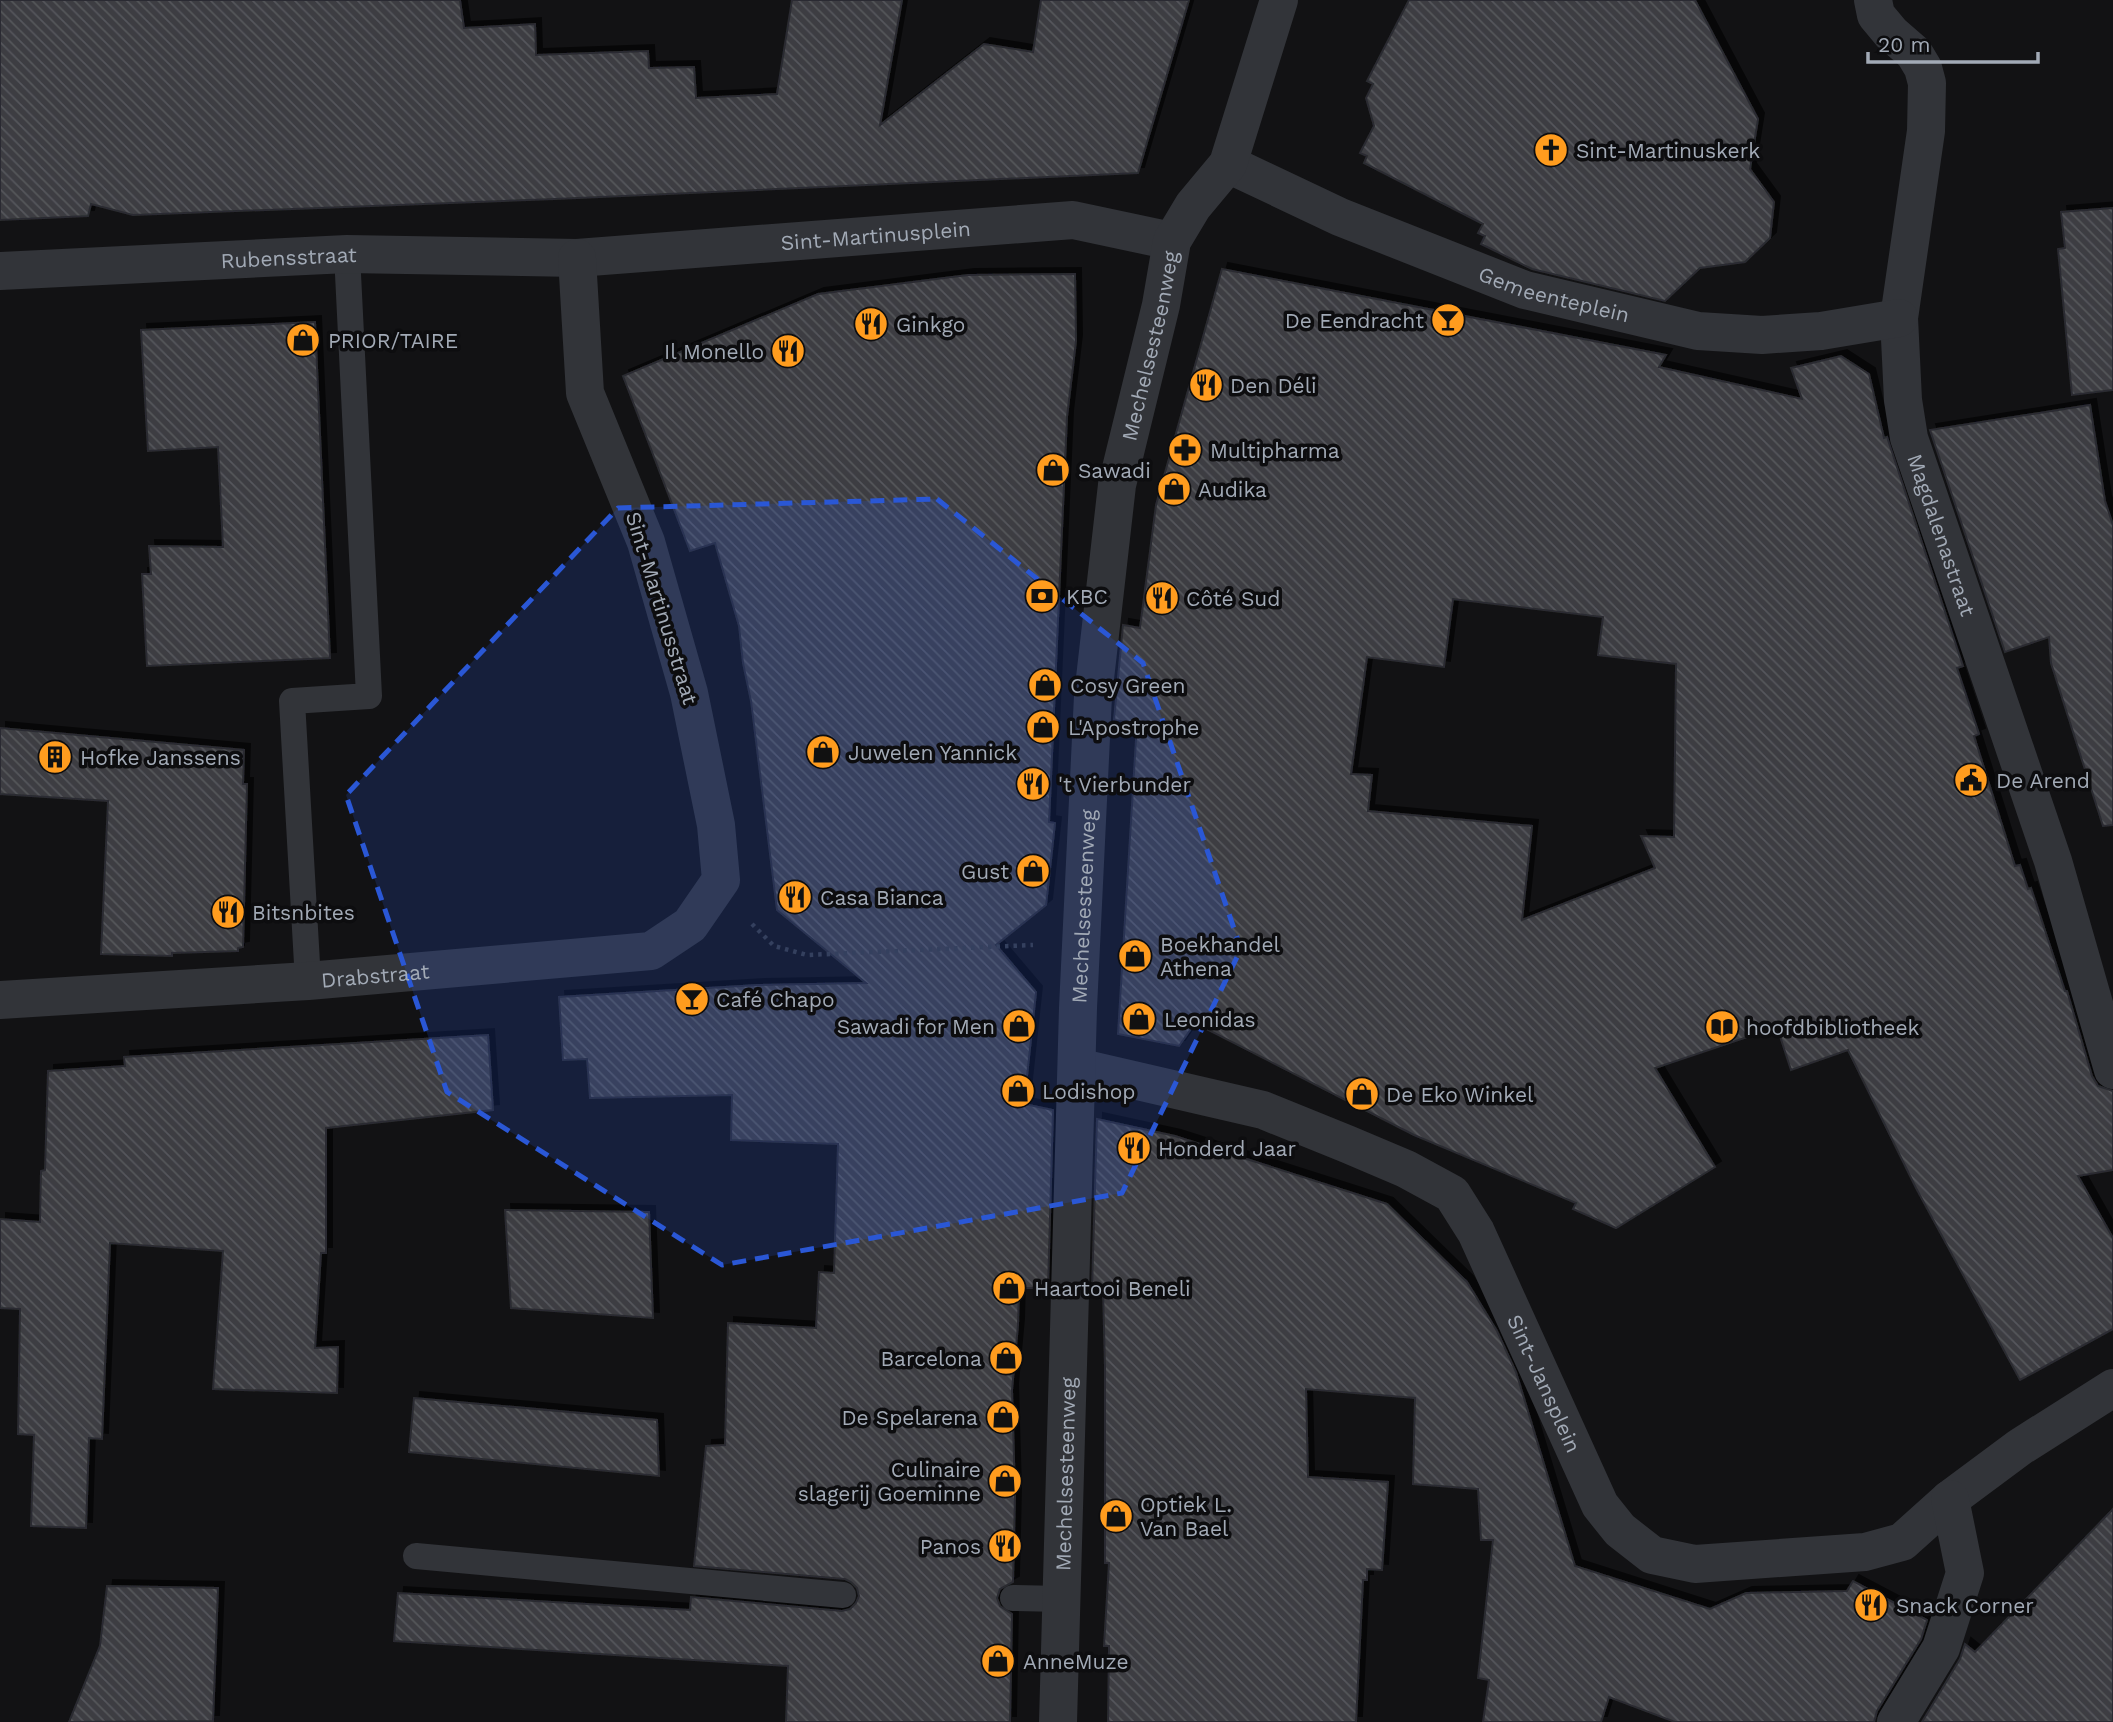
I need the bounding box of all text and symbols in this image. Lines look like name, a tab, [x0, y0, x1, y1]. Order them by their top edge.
scale bar	[1868, 21, 2038, 65]
text: 20 m	[1878, 32, 1930, 57]
church icon: Sint-Martinuskerk	[1532, 131, 1570, 169]
place label: Sint-Martinuskerk	[1576, 138, 1760, 163]
street label: Sint-Martinusplein	[780, 215, 972, 255]
street label: Rubensstraat	[220, 241, 357, 273]
street label: Mechelsesteenweg	[1116, 248, 1183, 443]
street label: Gemeenteplein	[1475, 261, 1632, 327]
bar icon: De Eendracht	[1429, 301, 1467, 339]
restaurant icon: Ginkgo	[852, 305, 890, 343]
place label: De Eendracht	[1285, 308, 1424, 333]
place label: Ginkgo	[896, 312, 965, 337]
shop icon: PRIOR/TAIRE	[284, 321, 322, 359]
place label: PRIOR/TAIRE	[328, 328, 458, 353]
restaurant icon: Il Monello	[769, 332, 807, 370]
place label: Il Monello	[664, 339, 764, 364]
restaurant icon: Den Déli	[1187, 366, 1225, 404]
place label: Den Déli	[1230, 373, 1317, 398]
pharmacy icon: Multipharma	[1166, 431, 1204, 469]
place label: Multipharma	[1210, 438, 1340, 463]
street label: Magdalenastraat	[1903, 450, 1981, 619]
shop icon: Sawadi	[1034, 451, 1072, 489]
place label: Sawadi	[1078, 458, 1151, 483]
shop icon: Audika	[1155, 470, 1193, 508]
place label: Audika	[1198, 477, 1267, 502]
street label: Sint-Martinusstraat	[621, 509, 703, 708]
bank icon: KBC	[1023, 577, 1061, 615]
restaurant icon: Côté Sud	[1143, 579, 1181, 617]
place label: KBC	[1066, 584, 1108, 609]
place label: Côté Sud	[1186, 586, 1280, 611]
shop icon: Cosy Green	[1026, 666, 1064, 704]
place label: Cosy Green	[1070, 673, 1186, 698]
shop icon: L'Apostrophe	[1024, 708, 1062, 746]
place label: L'Apostrophe	[1068, 715, 1199, 740]
shop icon: Juwelen Yannick	[804, 733, 842, 771]
building icon: Hofke Janssens	[36, 738, 74, 776]
place label: Juwelen Yannick	[848, 740, 1017, 765]
place label: Hofke Janssens	[80, 745, 241, 770]
public building icon: De Arend	[1952, 761, 1990, 799]
restaurant icon: 't Vierbunder	[1014, 765, 1052, 803]
place label: De Arend	[1996, 768, 2090, 793]
place label: 't Vierbunder	[1058, 772, 1191, 797]
street label: Mechelsesteenweg	[1066, 808, 1100, 1004]
shop icon: Gust	[1014, 852, 1052, 890]
place label: Gust	[961, 859, 1009, 884]
restaurant icon: Casa Bianca	[776, 878, 814, 916]
place label: Casa Bianca	[820, 885, 944, 910]
restaurant icon: Bitsnbites	[209, 893, 247, 931]
place label: Bitsnbites	[252, 900, 355, 925]
place label: Boekhandel Athena	[1160, 932, 1281, 981]
shop icon: Boekhandel Athena	[1116, 937, 1154, 975]
street label: Drabstraat	[320, 958, 431, 992]
bar icon: Café Chapo	[673, 980, 711, 1018]
place label: Café Chapo	[716, 987, 834, 1012]
shop icon: Leonidas	[1120, 1000, 1158, 1038]
shop icon: Sawadi for Men	[1000, 1007, 1038, 1045]
place label: Leonidas	[1164, 1007, 1256, 1032]
library icon: hoofdbibliotheek	[1703, 1008, 1741, 1046]
place label: Sawadi for Men	[837, 1014, 995, 1039]
place label: hoofdbibliotheek	[1746, 1015, 1920, 1040]
shop icon: Lodishop	[999, 1072, 1037, 1110]
shop icon: De Eko Winkel	[1343, 1075, 1381, 1113]
place label: Lodishop	[1042, 1079, 1135, 1104]
place label: De Eko Winkel	[1386, 1082, 1534, 1107]
restaurant icon: Honderd Jaar	[1115, 1129, 1153, 1167]
place label: Honderd Jaar	[1158, 1136, 1296, 1161]
shop icon: Haartooi Beneli	[990, 1269, 1028, 1307]
place label: Haartooi Beneli	[1034, 1276, 1191, 1301]
street label: Sint-Jansplein	[1503, 1310, 1587, 1456]
shop icon: Barcelona	[987, 1339, 1025, 1377]
place label: Barcelona	[880, 1346, 982, 1371]
street label: Mechelsesteenweg	[1050, 1376, 1080, 1571]
shop icon: De Spelarena	[984, 1398, 1022, 1436]
place label: De Spelarena	[841, 1405, 978, 1430]
place label: Culinaire slagerij Goeminne	[798, 1457, 981, 1506]
shop icon: Culinaire slagerij Goeminne	[986, 1462, 1024, 1500]
place label: Optiek L. Van Bael	[1140, 1492, 1232, 1541]
shop icon: Optiek L. Van Bael	[1097, 1497, 1135, 1535]
restaurant icon: Panos	[986, 1527, 1024, 1565]
place label: Panos	[920, 1534, 981, 1559]
restaurant icon: Snack Corner	[1852, 1586, 1890, 1624]
place label: Snack Corner	[1896, 1593, 2034, 1618]
shop icon: AnneMuze	[979, 1642, 1017, 1680]
place label: AnneMuze	[1023, 1649, 1129, 1674]

